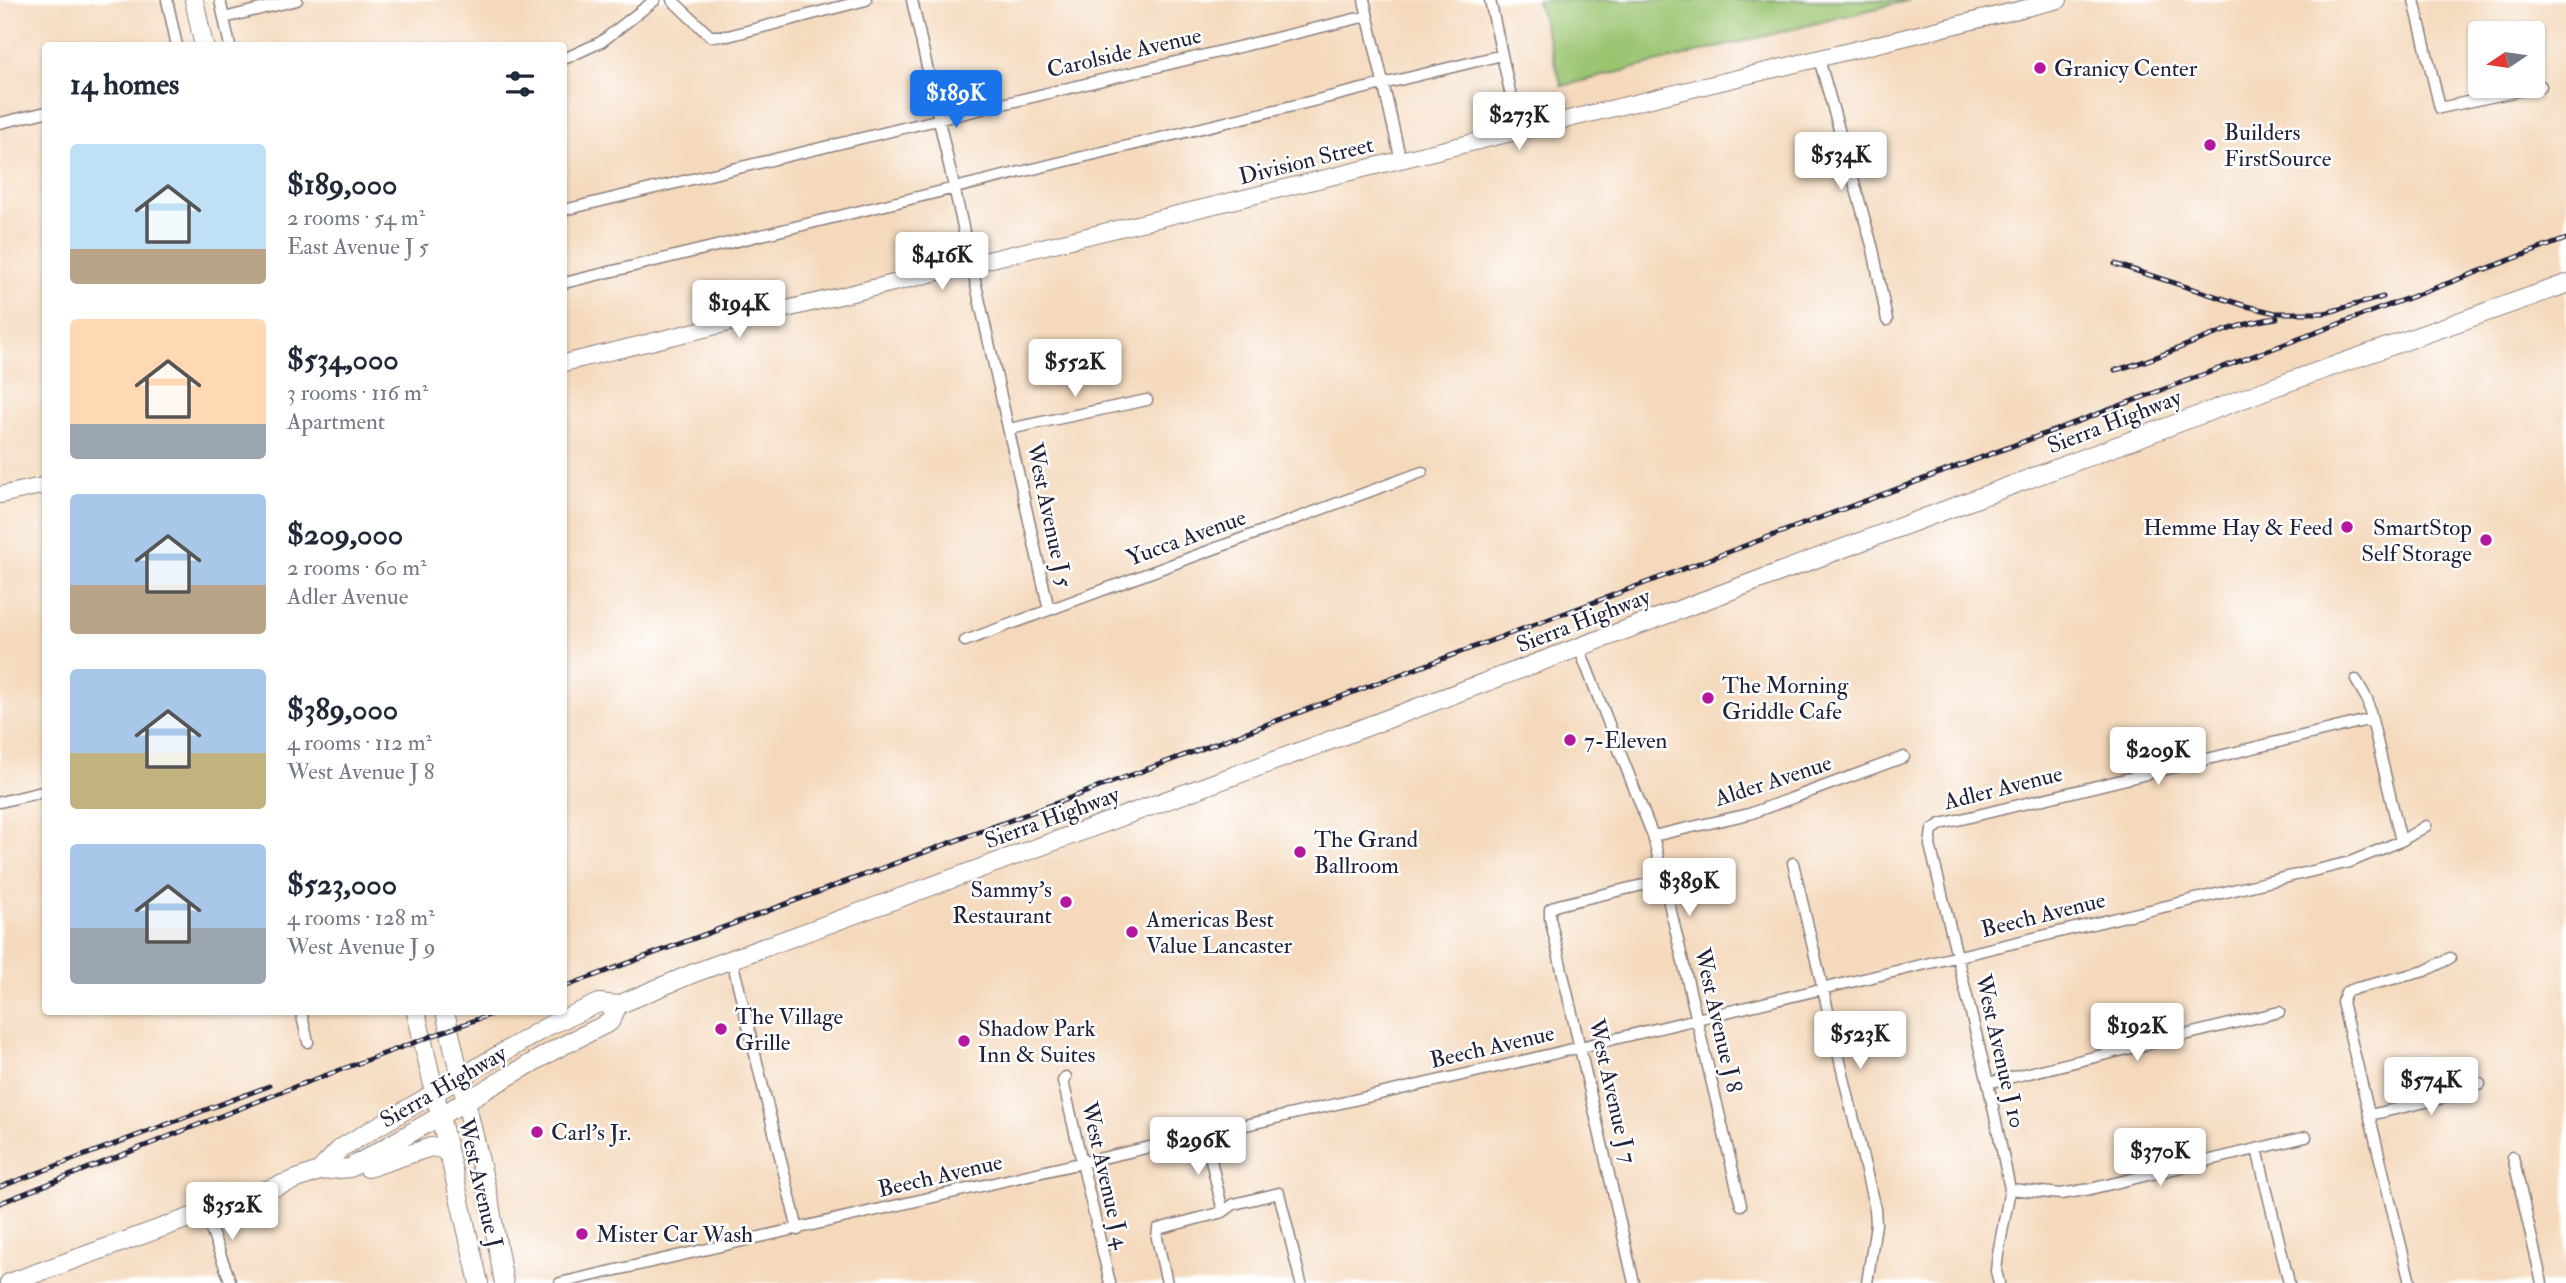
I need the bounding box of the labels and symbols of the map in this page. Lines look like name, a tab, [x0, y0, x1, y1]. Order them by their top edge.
street label: Carolside Avenue	[1044, 21, 1205, 84]
north arrow	[2468, 21, 2544, 98]
place label: Granicy Center	[2054, 54, 2198, 83]
marker: Granicy Center	[2032, 60, 2048, 76]
pin: $189K	[907, 71, 1005, 130]
pin: $273K	[1470, 92, 1568, 152]
place label: Builders FirstSource	[2224, 118, 2332, 173]
street label: Division Street	[1236, 130, 1377, 191]
pin: $534K	[1792, 132, 1890, 192]
marker: Builders FirstSource	[2202, 137, 2218, 153]
pin: $416K	[893, 232, 991, 292]
pin: $194K	[690, 280, 788, 340]
pin: $552K	[1026, 340, 1124, 399]
street label: Sierra Highway	[2043, 382, 2186, 460]
street label: West Avenue J 5	[1020, 439, 1079, 590]
street label: Yucca Avenue	[1122, 502, 1250, 573]
place label: Hemme Hay & Feed	[2143, 513, 2333, 542]
place label: SmartStop Self Storage	[2361, 513, 2472, 568]
marker: Hemme Hay & Feed	[2339, 519, 2355, 535]
marker: SmartStop Self Storage	[2478, 532, 2494, 548]
street label: Sierra Highway	[1512, 581, 1655, 659]
place label: The Morning Griddle Cafe	[1722, 671, 1849, 726]
marker: The Morning Griddle Cafe	[1700, 690, 1716, 706]
place label: 7-Eleven	[1584, 726, 1668, 755]
pin: $209K	[2109, 728, 2207, 787]
marker: 7-Eleven	[1562, 732, 1578, 748]
street label: Alder Avenue	[1710, 748, 1836, 813]
street label: Adler Avenue	[1940, 759, 2066, 816]
street label: Sierra Highway	[981, 779, 1124, 855]
place label: The Grand Ballroom	[1314, 825, 1418, 880]
marker: The Grand Ballroom	[1292, 844, 1308, 860]
pin: $389K	[1640, 858, 1738, 918]
place label: Sammy's Restaurant	[952, 875, 1052, 930]
street label: Beech Avenue	[1978, 885, 2109, 944]
marker: Sammy's Restaurant	[1058, 894, 1074, 910]
place label: Americas Best Value Lancaster	[1145, 905, 1293, 960]
marker: Americas Best Value Lancaster	[1124, 924, 1140, 940]
street label: West Avenue J 8	[1688, 944, 1749, 1095]
street label: West Avenue J 10	[1969, 971, 2032, 1131]
place label: The Village Grille	[735, 1002, 843, 1057]
pin: $192K	[2088, 1004, 2186, 1063]
pin: $523K	[1811, 1012, 1909, 1071]
place label: Shadow Park Inn & Suites	[978, 1014, 1096, 1069]
street label: West Avenue J 7	[1582, 1015, 1643, 1167]
street label: Beech Avenue	[1427, 1018, 1558, 1075]
marker: The Village Grille	[713, 1021, 729, 1037]
marker: Shadow Park Inn & Suites	[956, 1033, 972, 1049]
street label: Sierra Highway	[375, 1038, 512, 1134]
pin: $574K	[2382, 1058, 2480, 1117]
street label: West Avenue J 4	[1074, 1098, 1137, 1253]
street label: West Avenue J	[451, 1115, 509, 1251]
place label: Carl's Jr.	[551, 1118, 631, 1147]
pin: $296K	[1149, 1118, 1247, 1177]
marker: Carl's Jr.	[529, 1124, 545, 1140]
pin: $370K	[2111, 1128, 2209, 1188]
street label: Beech Avenue	[875, 1147, 1006, 1204]
pin: $352K	[183, 1182, 281, 1242]
place label: Mister Car Wash	[596, 1220, 753, 1249]
marker: Mister Car Wash	[574, 1226, 590, 1242]

